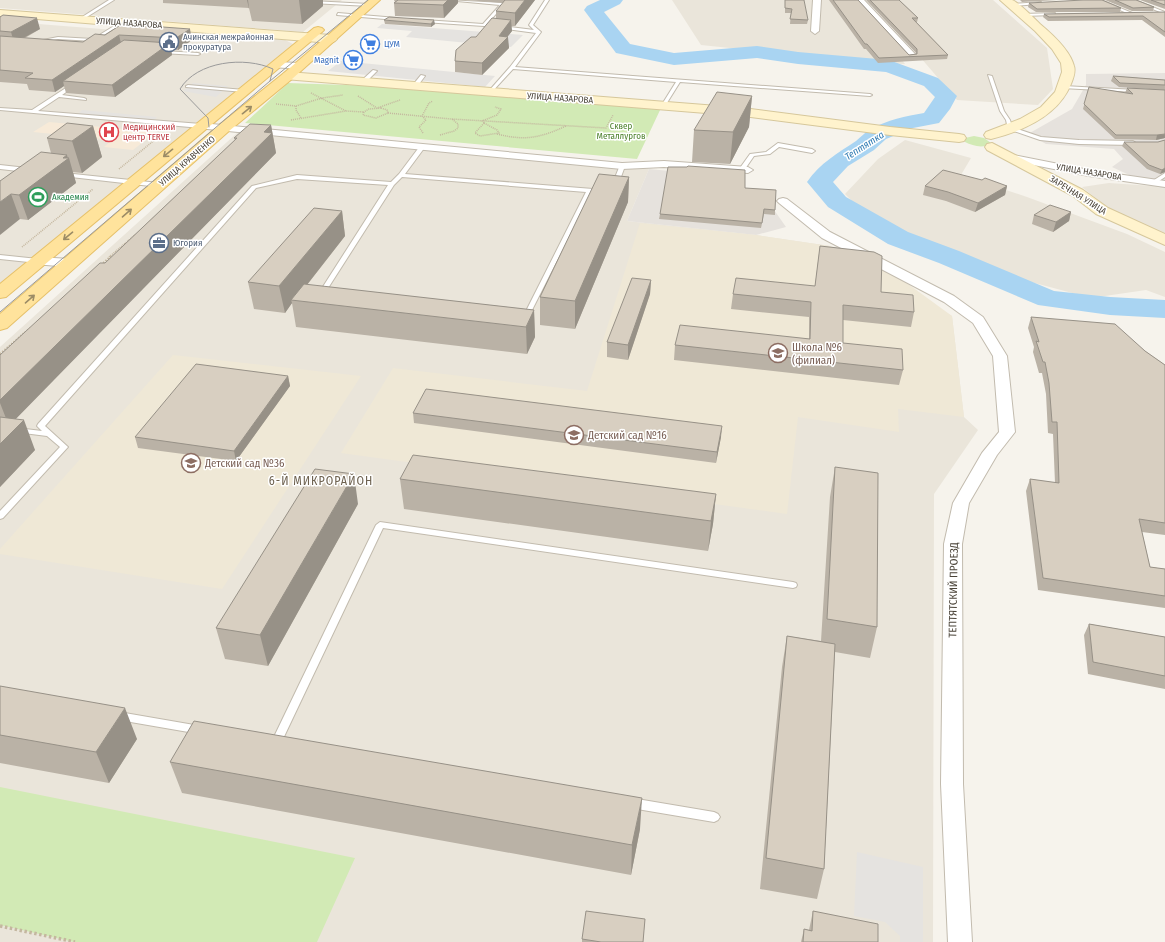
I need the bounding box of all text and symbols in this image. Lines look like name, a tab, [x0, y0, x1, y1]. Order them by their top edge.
street label: УЛИЦА НАЗАРОВА	[95, 16, 163, 30]
public building icon: Ачинская межрайонная прокуратура	[158, 31, 180, 53]
place label: Ачинская межрайонная прокуратура	[183, 32, 274, 52]
supermarket icon: ЦУМ	[359, 33, 381, 55]
place label: ЦУМ	[384, 39, 400, 49]
supermarket icon: Magnit	[342, 49, 364, 71]
place label: Magnit	[314, 55, 339, 65]
street label: УЛИЦА НАЗАРОВА	[526, 91, 594, 105]
one-way arrow	[241, 105, 252, 114]
hospital icon: Медицинский центр TERVE	[98, 121, 120, 143]
park label: Сквер Металлургов	[597, 121, 646, 141]
place label: Медицинский центр TERVE	[123, 122, 175, 142]
water label: Тептятка	[843, 129, 886, 163]
street label: УЛИЦА КРАВЧЕНКО	[156, 134, 217, 189]
one-way arrow	[162, 149, 173, 158]
street label: УЛИЦА НАЗАРОВА	[1054, 162, 1123, 182]
street label: ЗАРЕЧНАЯ УЛИЦА	[1048, 173, 1108, 217]
sports icon: Академия	[27, 186, 49, 208]
place label: Академия	[52, 192, 89, 202]
one-way arrow	[122, 209, 132, 218]
one-way arrow	[62, 232, 73, 241]
office icon: Югория	[148, 232, 170, 254]
place label: Югория	[173, 238, 202, 248]
one-way arrow	[24, 294, 35, 303]
place label: Школа №6 (филиал)	[792, 341, 842, 367]
school or university icon: Школа №6 (филиал)	[767, 342, 789, 364]
school or university icon: Детский сад №16	[563, 424, 585, 446]
place label: Детский сад №16	[587, 429, 667, 442]
school or university icon: Детский сад №36	[180, 452, 202, 474]
place label: Детский сад №36	[204, 457, 285, 470]
district label: 6-Й МИКРОРАЙОН	[269, 473, 373, 488]
street label: ТЕПТЯТСКИЙ ПРОЕЗД	[946, 542, 961, 638]

